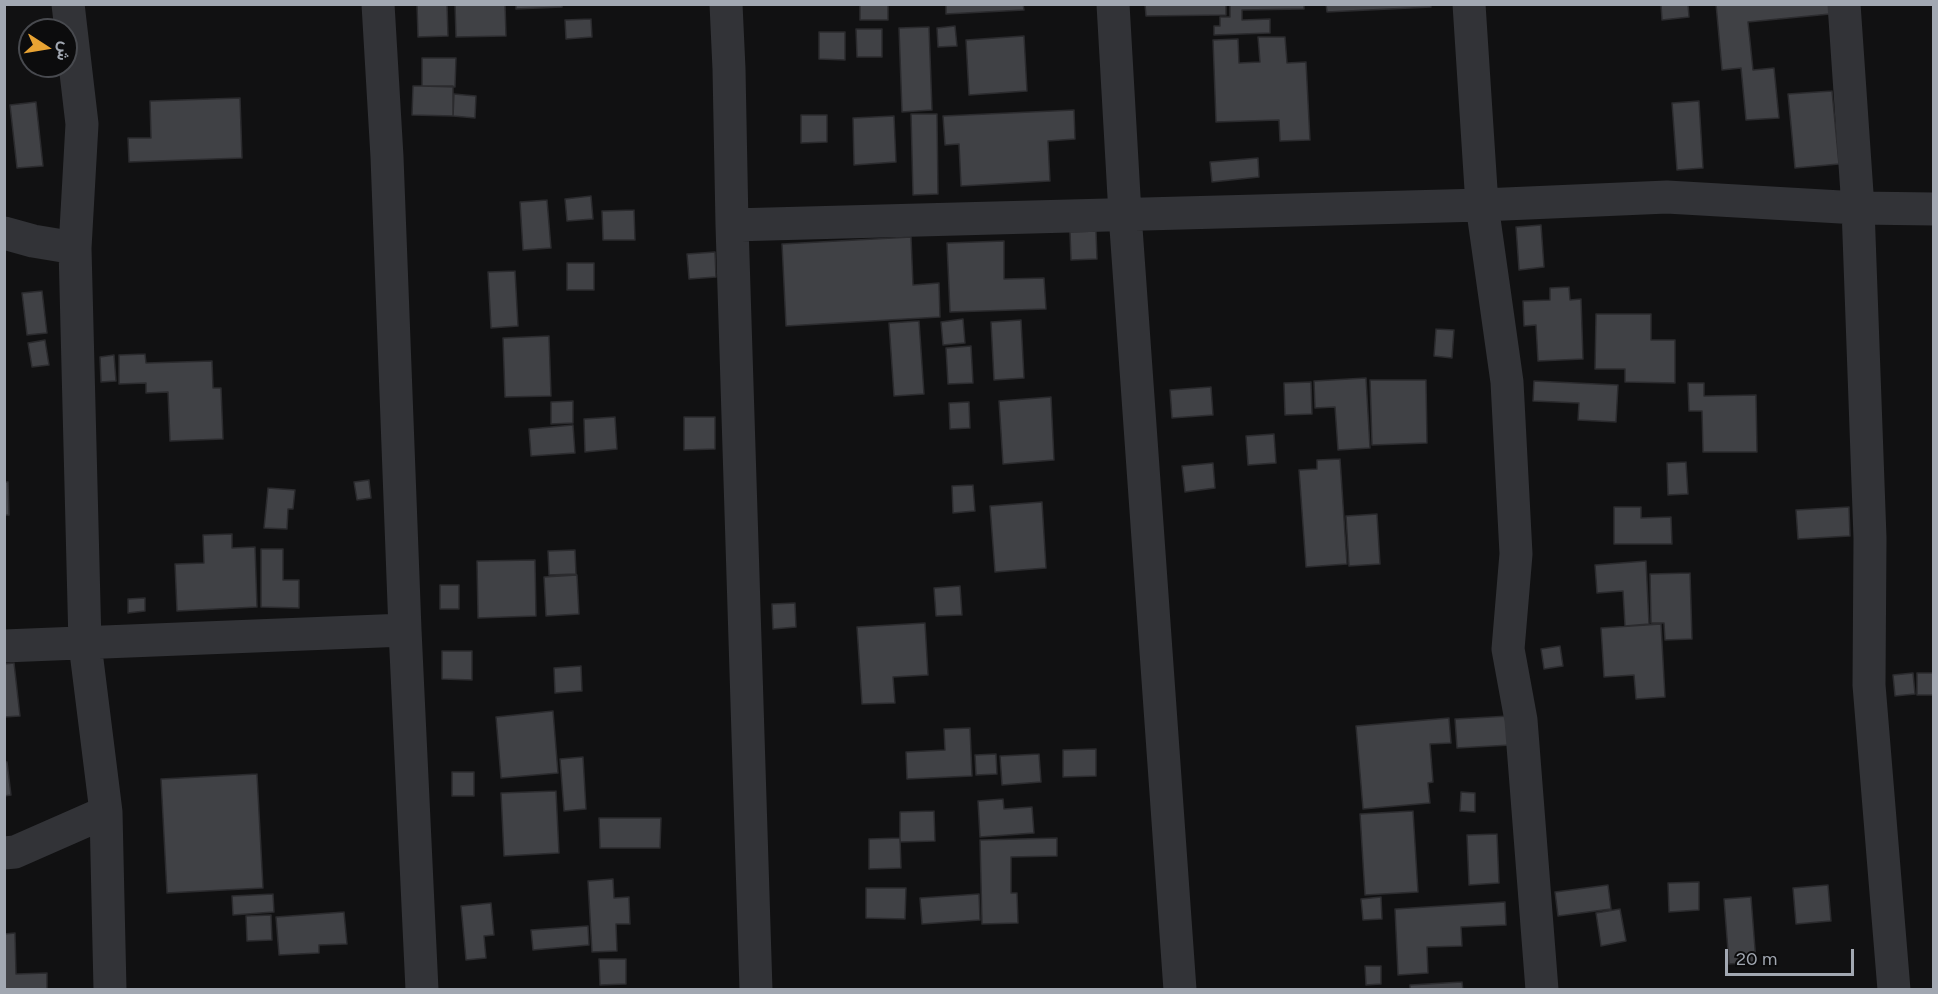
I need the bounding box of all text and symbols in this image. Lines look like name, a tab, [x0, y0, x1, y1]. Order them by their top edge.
north arrow	[18, 18, 78, 78]
text: ش	[53, 40, 75, 63]
scale bar	[1728, 937, 1857, 975]
text: 20 m	[1736, 948, 1777, 970]

